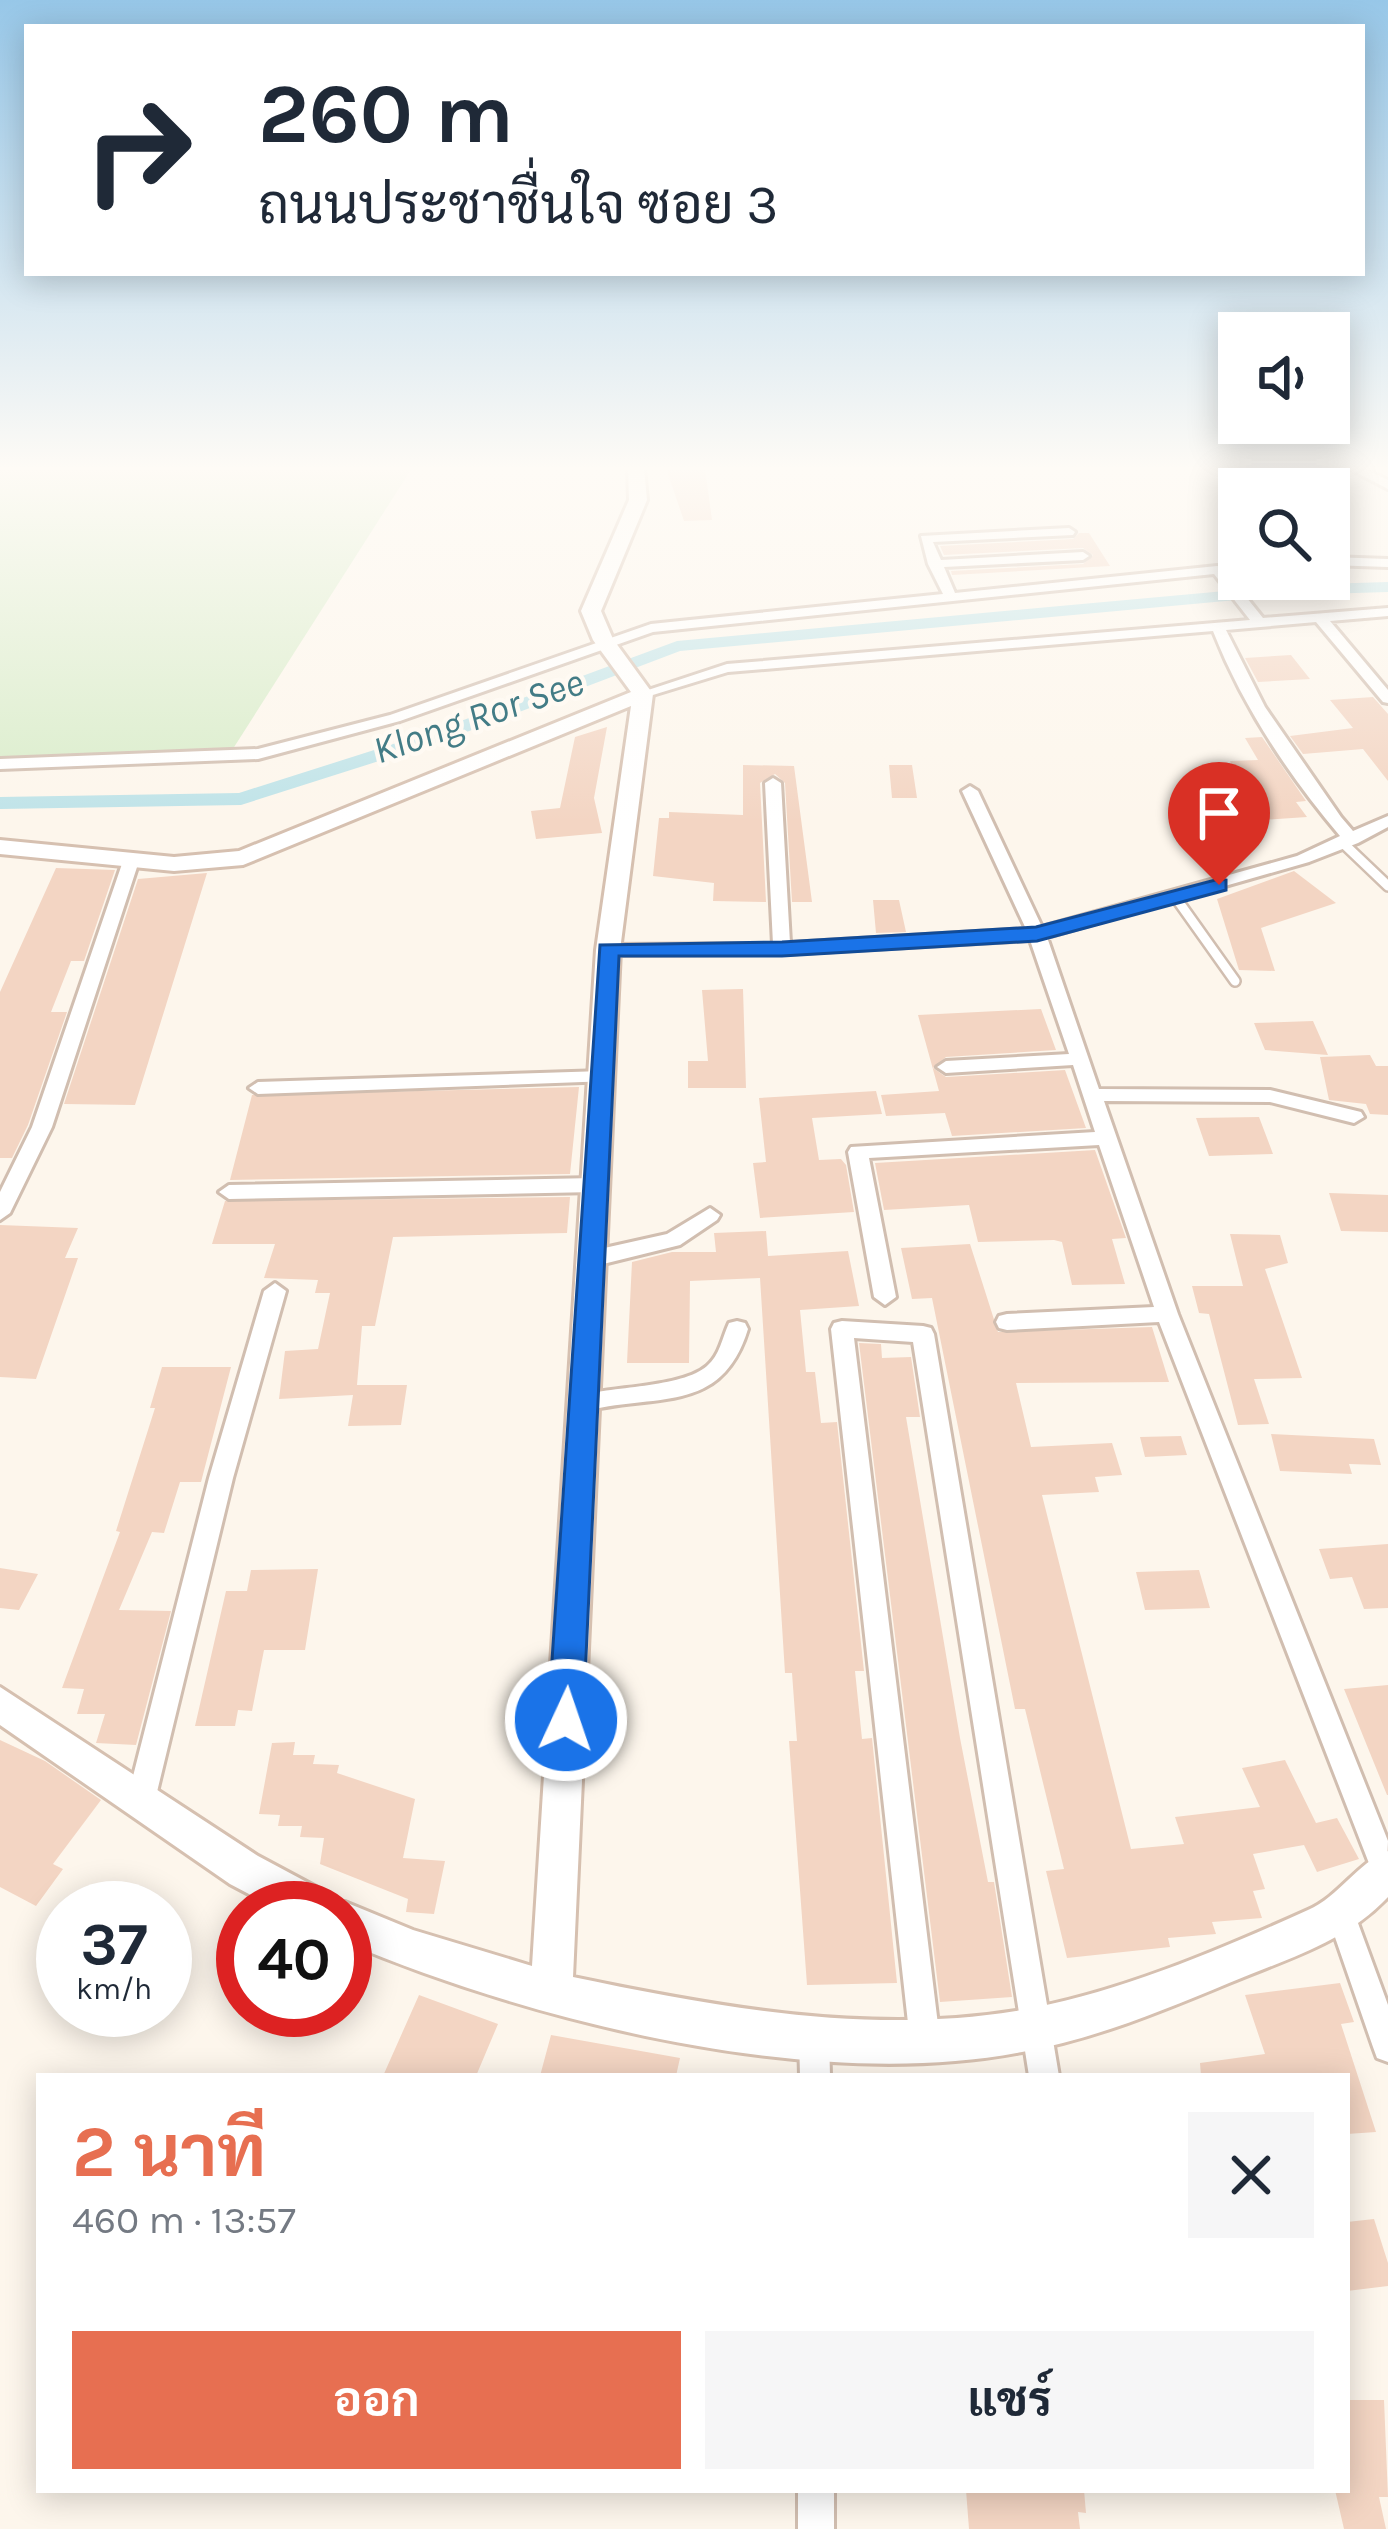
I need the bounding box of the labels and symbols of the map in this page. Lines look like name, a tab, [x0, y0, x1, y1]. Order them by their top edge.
water label: Klong Ror See	[367, 659, 589, 773]
pin	[1168, 762, 1270, 885]
position arrow	[503, 1657, 629, 1783]
speed limit sign: 40	[216, 1881, 372, 2037]

